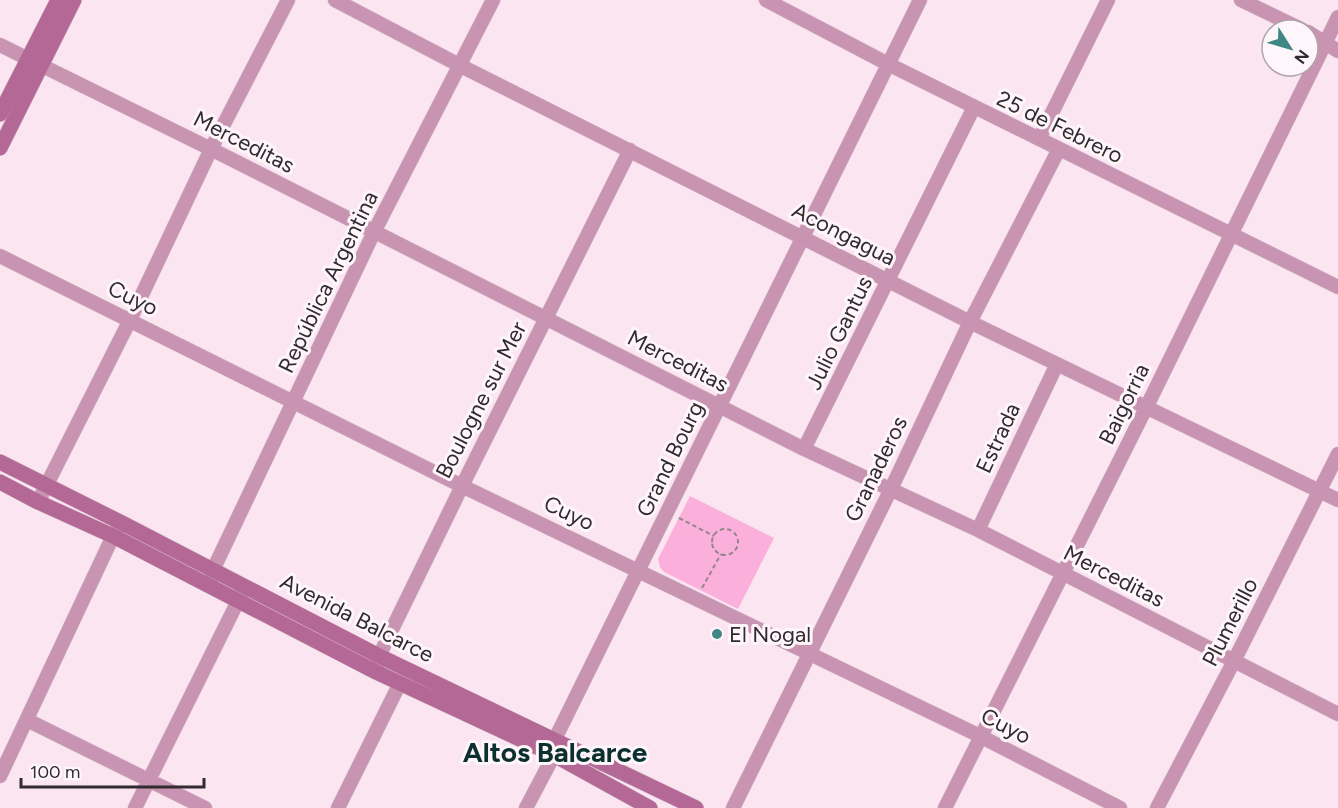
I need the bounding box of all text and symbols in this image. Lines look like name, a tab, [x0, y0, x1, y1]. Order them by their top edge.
north arrow	[1260, 18, 1320, 78]
text: N	[1290, 46, 1313, 67]
street label: 25 de Febrero	[992, 85, 1128, 169]
street label: Merceditas	[189, 105, 299, 179]
street label: República Argentina	[272, 187, 384, 377]
street label: Acongagua	[788, 196, 900, 272]
street label: Julio Gantus	[800, 272, 878, 394]
street label: Cuyo	[104, 274, 162, 322]
street label: Boulogne sur Mer	[430, 317, 532, 483]
street label: Merceditas	[623, 324, 733, 398]
street label: Baigorria	[1093, 359, 1155, 449]
street label: Grand Bourg	[631, 397, 709, 521]
street label: Estrada	[970, 399, 1026, 477]
street label: Granaderos	[839, 412, 913, 526]
street label: Cuyo	[540, 490, 598, 536]
street label: Merceditas	[1059, 539, 1169, 613]
street label: Avenida Balcarce	[276, 568, 438, 668]
street label: Plumerillo	[1196, 573, 1264, 671]
place label: El Nogal	[729, 621, 811, 648]
marker: El Nogal	[710, 627, 724, 641]
street label: Cuyo	[977, 702, 1035, 750]
district label: Altos Balcarce	[463, 735, 647, 769]
scale bar	[21, 751, 204, 789]
text: 100 m	[30, 761, 80, 783]

